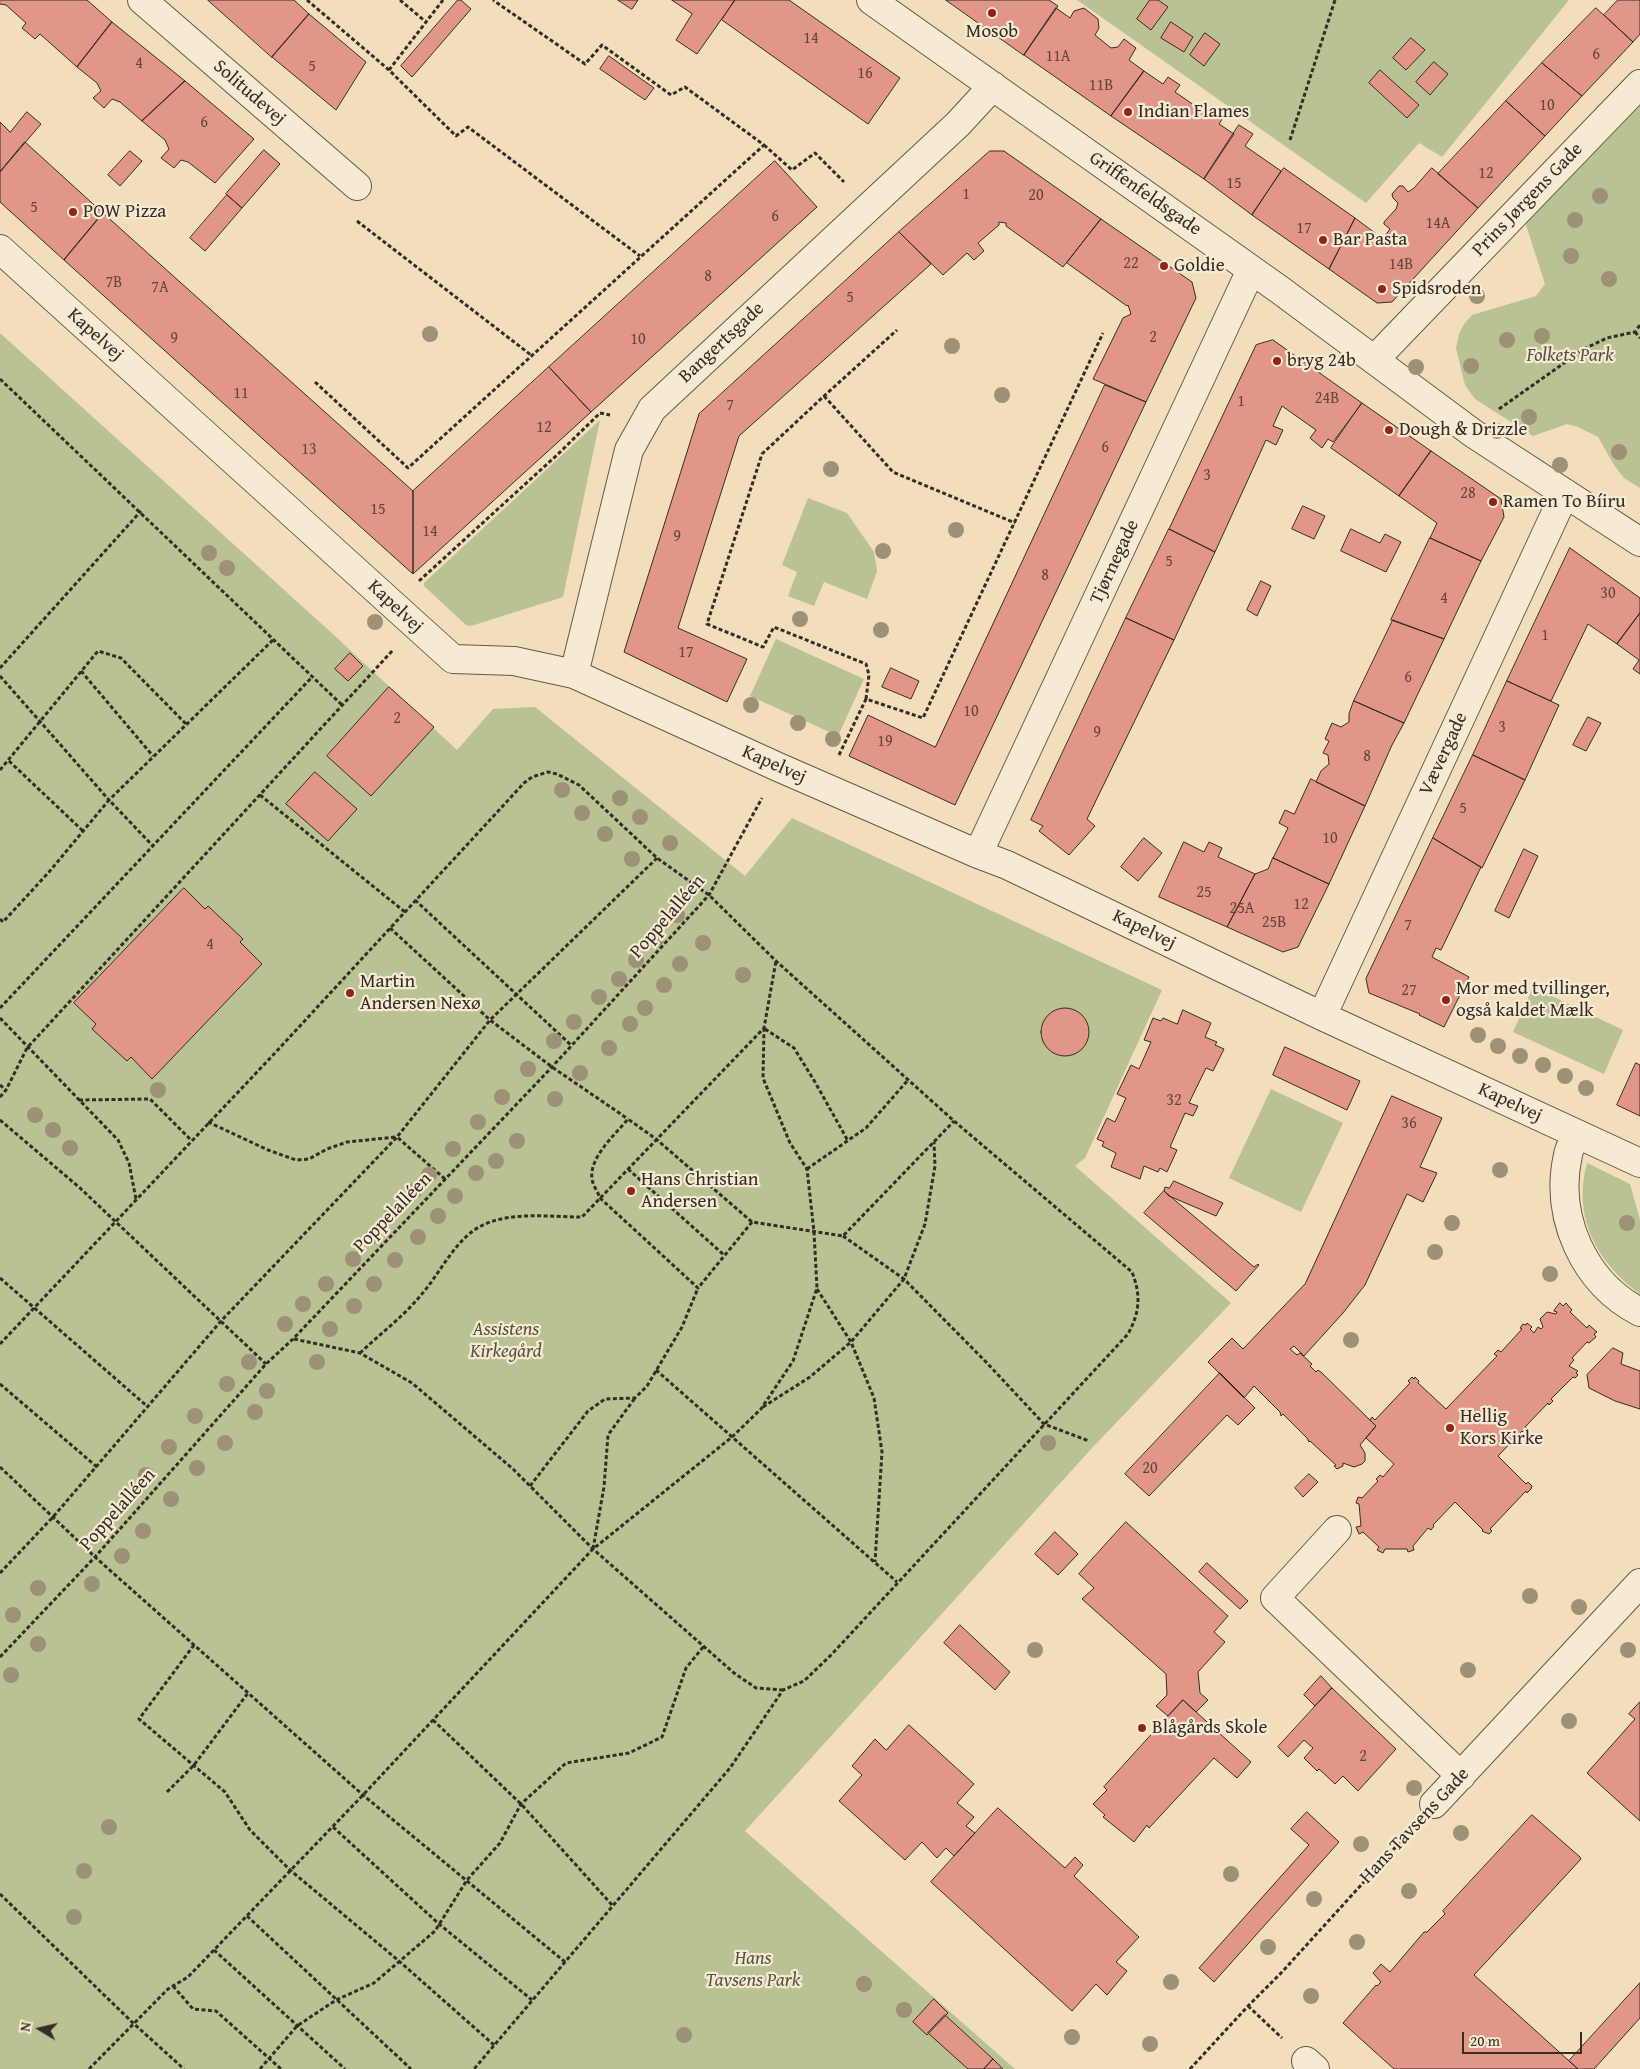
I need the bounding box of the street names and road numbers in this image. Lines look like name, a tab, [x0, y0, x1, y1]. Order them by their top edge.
street label: Solitudevej	[208, 55, 290, 131]
street label: Prins Jørgens Gade	[1468, 138, 1588, 262]
street label: Griffenfeldsgade	[1085, 147, 1205, 241]
street label: Bangertsgade	[675, 298, 769, 388]
street label: Kapelvej	[62, 304, 128, 366]
street label: Tjørnegade	[1086, 516, 1144, 608]
street label: Kapelvej	[362, 576, 428, 638]
street label: Vævergade	[1415, 709, 1473, 799]
street label: Kapelvej	[738, 741, 810, 789]
street label: Poppelalléen	[626, 871, 710, 963]
street label: Kapelvej	[1109, 905, 1179, 955]
street label: Kapelvej	[1474, 1078, 1546, 1128]
street label: Poppelalléen	[349, 1168, 437, 1258]
street label: Poppelalléen	[75, 1464, 161, 1556]
street label: Hans Tavsens Gade	[1355, 1763, 1475, 1889]

